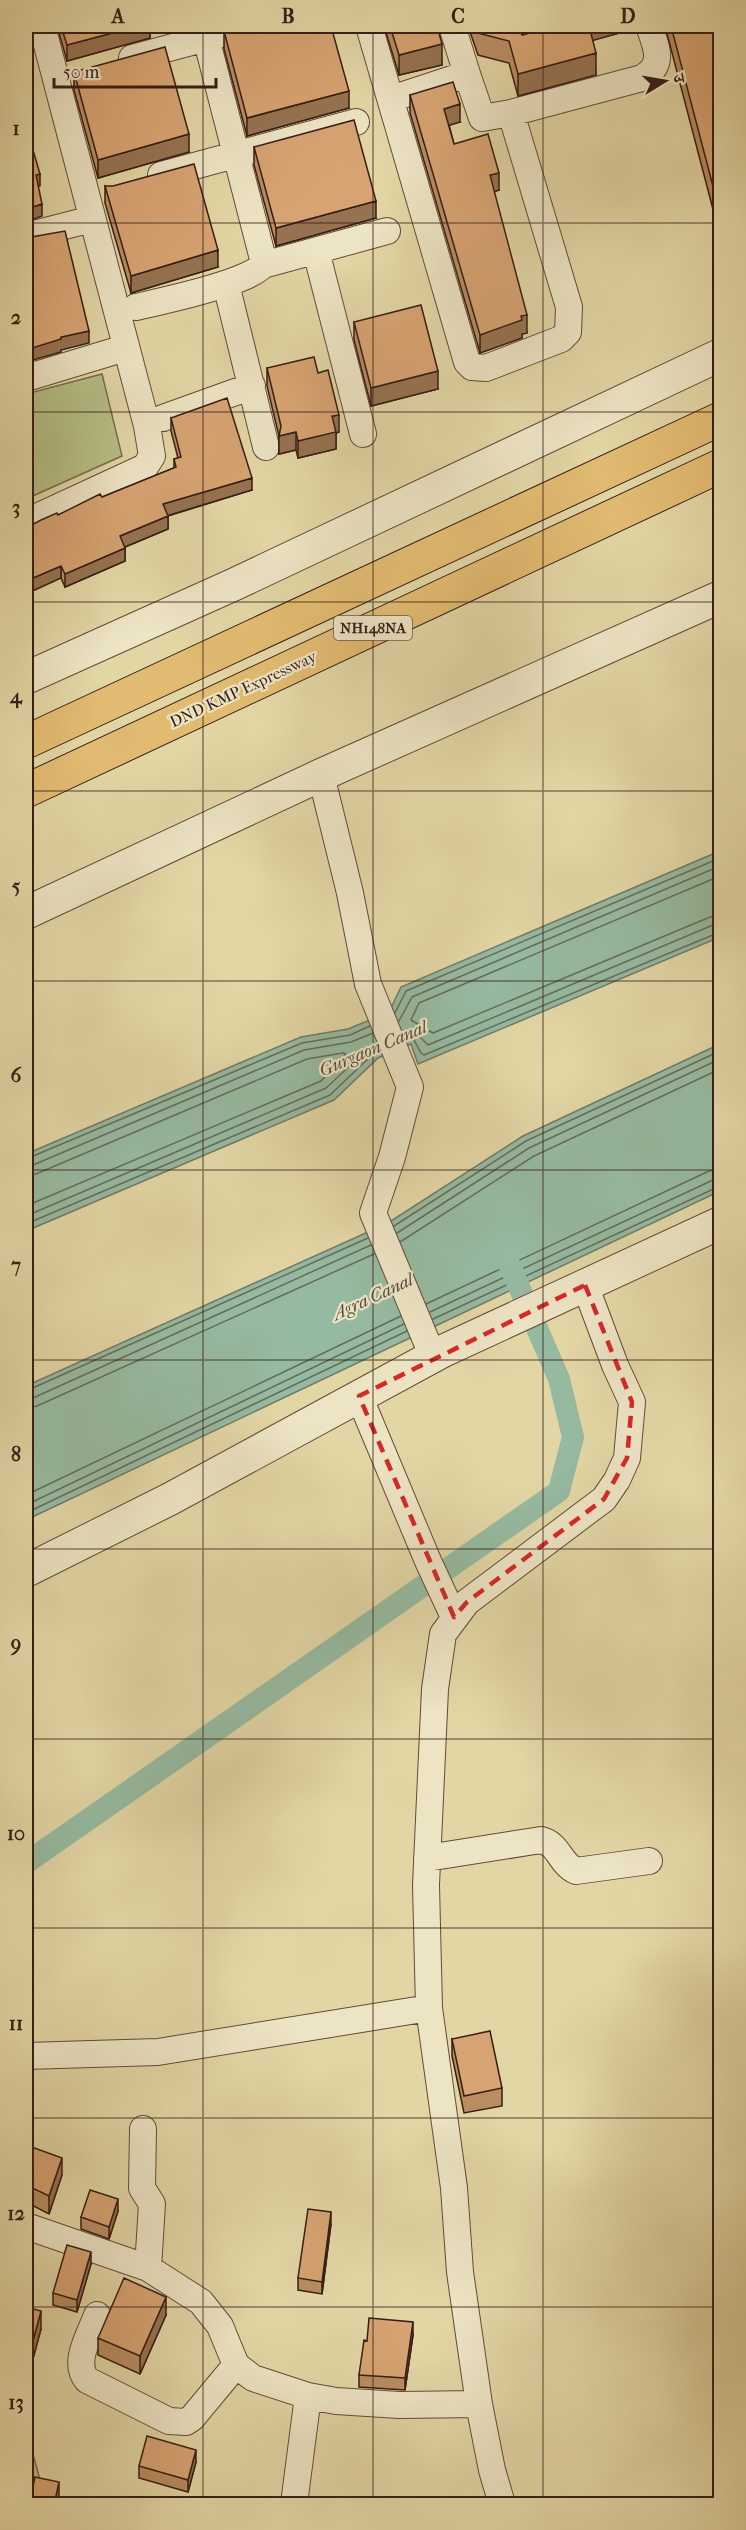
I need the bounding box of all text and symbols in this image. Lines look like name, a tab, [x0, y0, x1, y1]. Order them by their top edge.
text: A	[110, 5, 126, 28]
text: B	[281, 5, 295, 28]
text: C	[451, 5, 465, 28]
text: D	[620, 5, 636, 28]
scale bar	[54, 51, 216, 89]
north arrow	[635, 51, 695, 111]
text: 50 m	[63, 62, 100, 83]
text: उ	[669, 71, 690, 86]
text: 1	[12, 117, 20, 140]
text: 2	[11, 306, 21, 329]
text: 3	[12, 496, 20, 519]
road number: NH148NA	[334, 616, 412, 640]
street label: DND KMP Expressway	[167, 646, 320, 731]
text: 4	[9, 685, 23, 709]
text: 5	[12, 875, 21, 898]
water label: Gurgaon Canal	[316, 1016, 432, 1081]
text: 6	[11, 1064, 23, 1087]
text: 7	[10, 1254, 21, 1277]
water label: Agra Canal	[328, 1268, 419, 1326]
text: 8	[11, 1443, 21, 1466]
text: 9	[10, 1633, 21, 1656]
text: 10	[7, 1822, 25, 1845]
text: 11	[9, 2012, 23, 2035]
text: 12	[7, 2202, 25, 2225]
text: 13	[8, 2391, 24, 2414]

